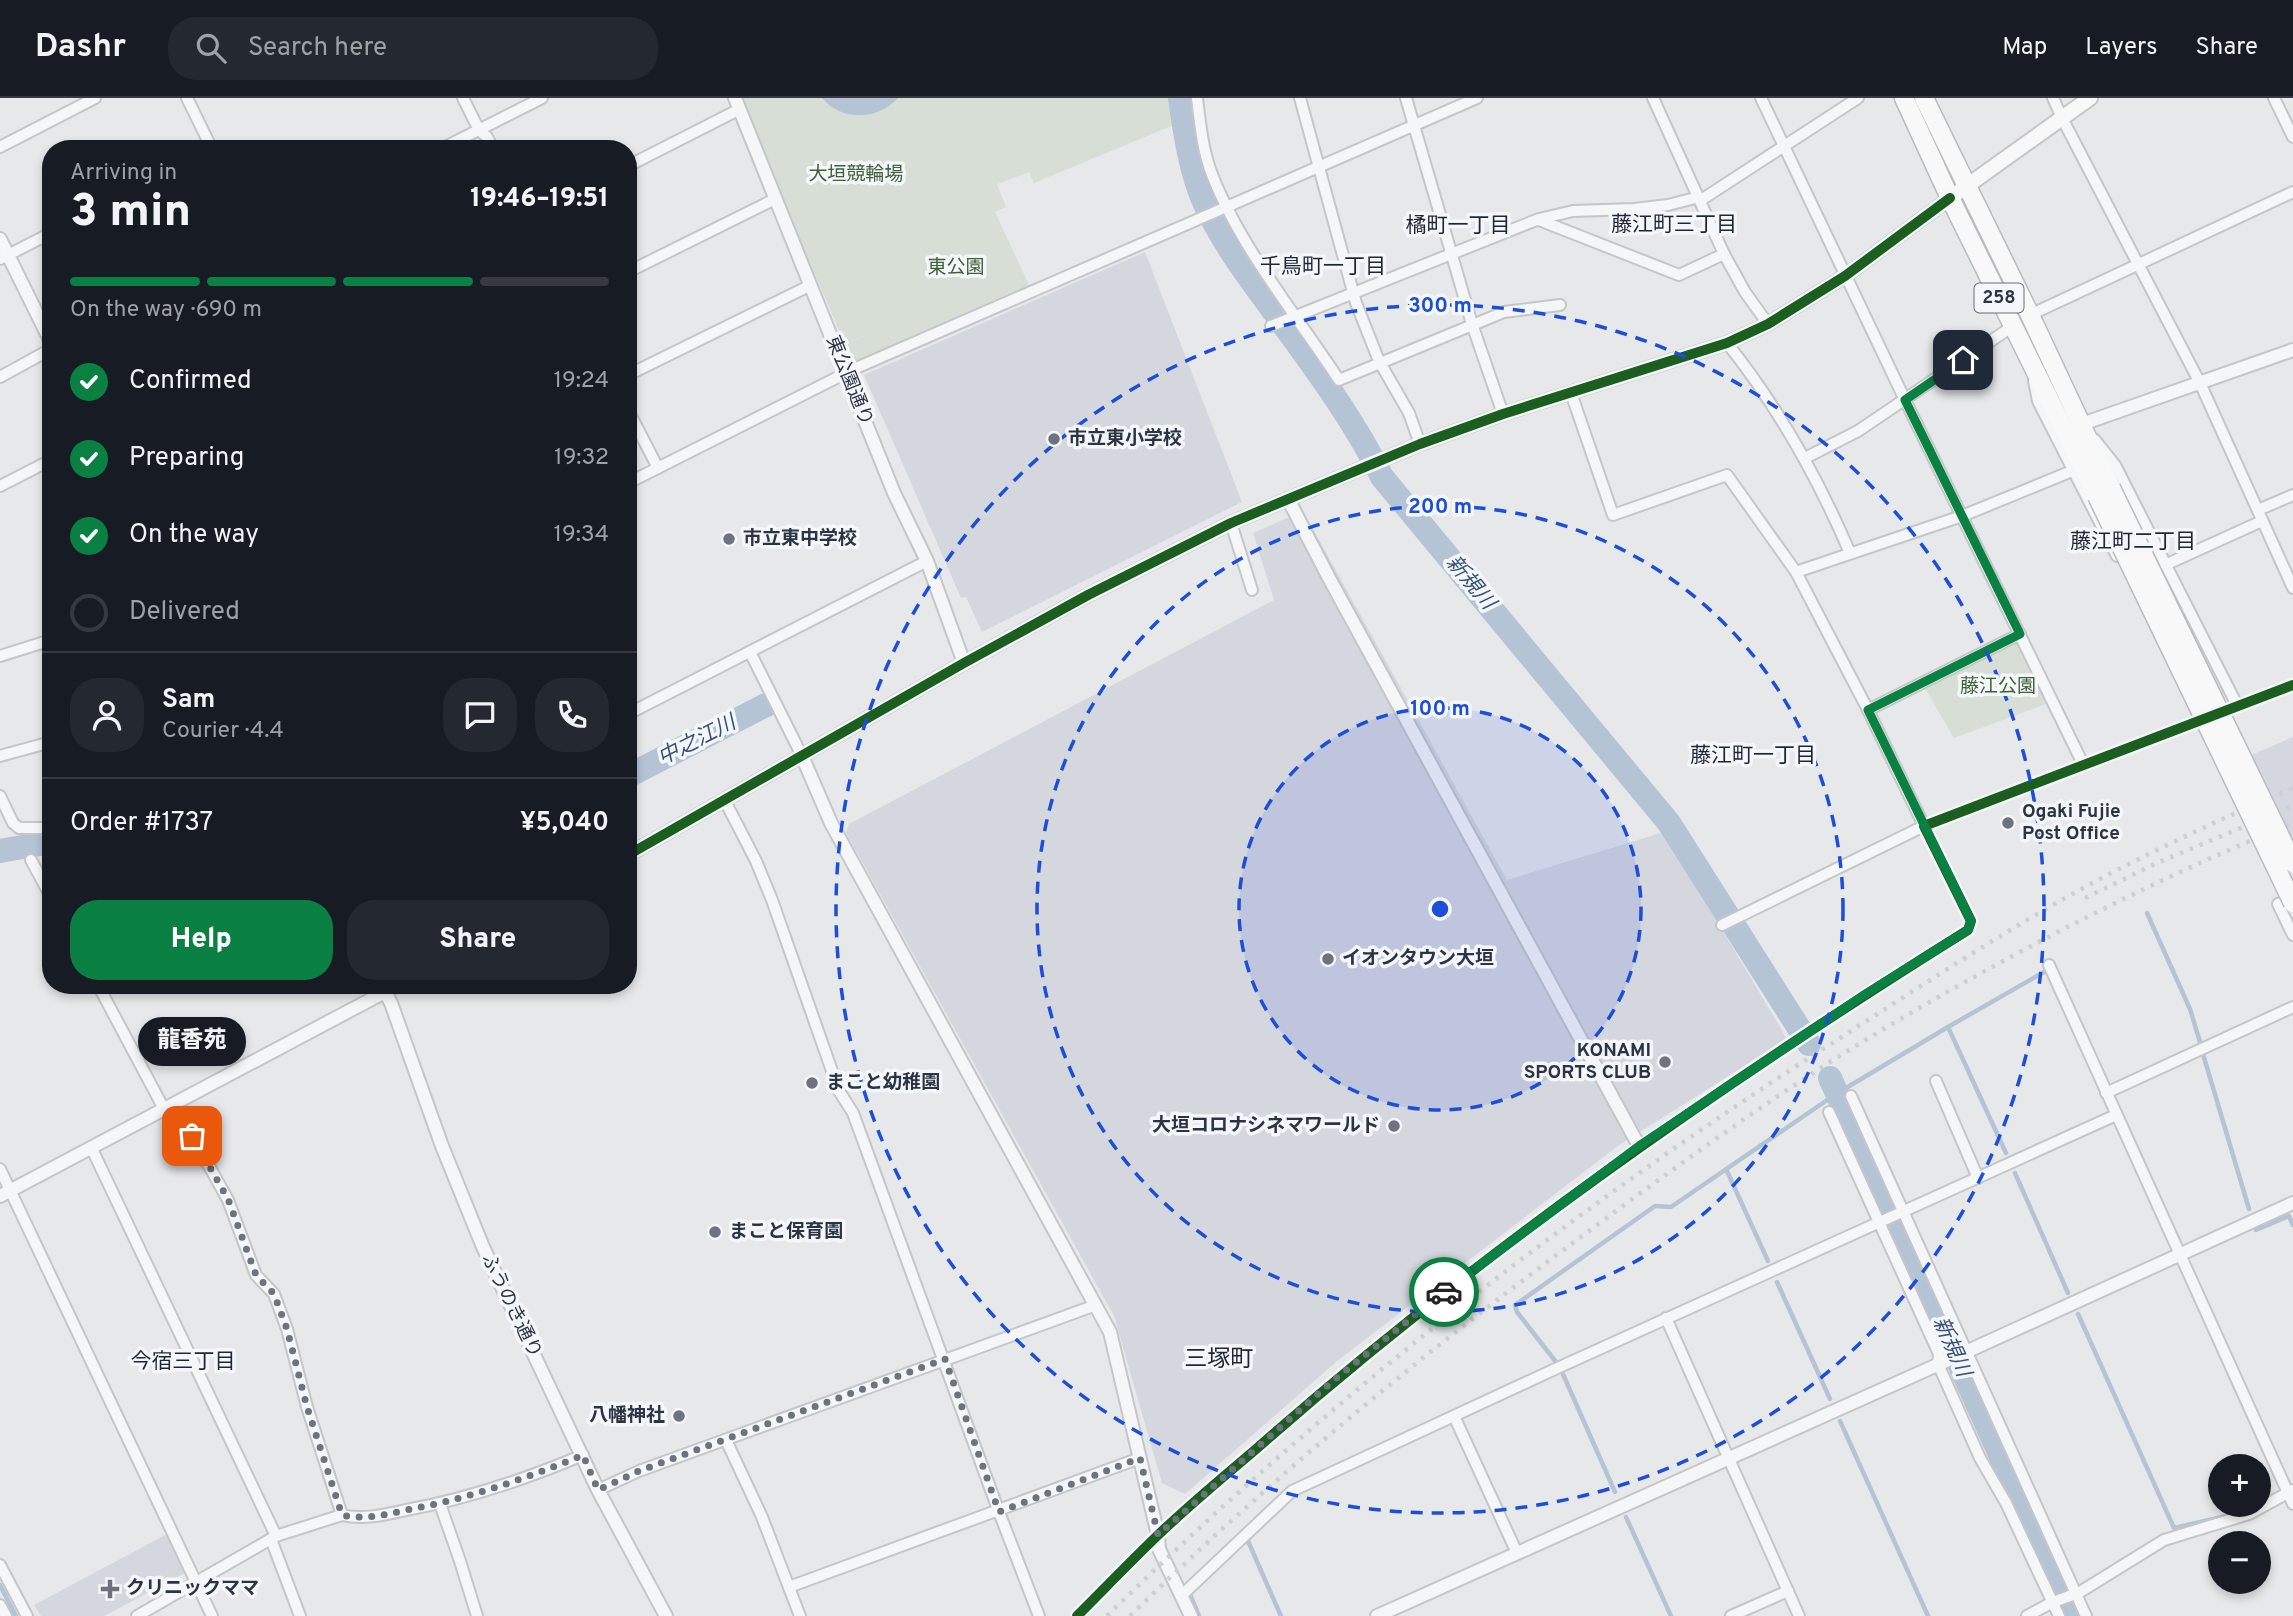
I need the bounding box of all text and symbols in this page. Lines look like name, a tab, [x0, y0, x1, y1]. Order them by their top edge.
search box	[168, 17, 658, 80]
text: Dashr	[35, 27, 126, 69]
icon: search	[192, 29, 230, 67]
text: Search here	[248, 32, 387, 65]
text: Map	[2002, 33, 2047, 63]
text: Layers	[2085, 33, 2157, 63]
text: Share	[2195, 33, 2258, 63]
text: Arriving in	[70, 159, 177, 188]
park label: 大垣競輪場	[808, 163, 904, 187]
text: 19:46–19:51	[470, 183, 609, 216]
text: 3 min	[70, 184, 191, 243]
district label: 藤江町三丁目	[1611, 212, 1737, 239]
district label: 橘町一丁目	[1406, 213, 1511, 240]
district label: 千鳥町一丁目	[1260, 254, 1386, 281]
park label: 東公園	[927, 256, 985, 280]
road number: 258	[1974, 284, 2024, 313]
text: 300 m	[1408, 293, 1472, 320]
text: On the way · 690 m	[70, 296, 262, 325]
pin	[1933, 330, 1993, 390]
street label: 東公園通り	[820, 332, 878, 430]
icon: home	[1944, 341, 1982, 379]
icon: check	[70, 363, 108, 401]
text: Confirmed	[129, 365, 252, 398]
text: 19:24	[553, 367, 609, 396]
place label: 市立東小学校	[1068, 427, 1182, 451]
marker: 市立東小学校	[1046, 431, 1062, 447]
icon: check	[70, 440, 108, 478]
text: Preparing	[129, 442, 244, 475]
text: 19:32	[554, 444, 609, 473]
text: 200 m	[1408, 494, 1472, 521]
icon: check	[70, 517, 108, 555]
text: On the way	[129, 519, 259, 552]
text: 19:34	[553, 521, 609, 550]
place label: 市立東中学校	[743, 527, 857, 551]
district label: 藤江町二丁目	[2070, 529, 2196, 556]
marker: 市立東中学校	[721, 531, 737, 547]
water label: 新規川	[1439, 550, 1502, 617]
text: Delivered	[129, 596, 240, 629]
park label: 藤江公園	[1960, 675, 2036, 699]
button: person	[70, 678, 144, 752]
button: chat	[443, 678, 517, 752]
button: phone	[535, 678, 609, 752]
text: Sam	[162, 684, 215, 717]
text: 100 m	[1410, 696, 1470, 723]
water label: 中之江川	[653, 709, 742, 772]
text: Courier · 4.4	[162, 717, 284, 746]
district label: 藤江町一丁目	[1690, 743, 1816, 770]
place label: Ogaki Fujie Post Office	[2022, 800, 2121, 846]
text: Order #1737	[70, 807, 213, 840]
text: ¥5,040	[520, 807, 609, 840]
marker: Ogaki Fujie Post Office	[2000, 815, 2016, 831]
centre of rings	[1428, 897, 1452, 921]
button: Help	[70, 900, 333, 980]
button: Share	[347, 900, 609, 980]
place label: イオンタウン大垣	[1342, 947, 1494, 971]
marker: イオンタウン大垣	[1320, 951, 1336, 967]
callout: 龍香苑	[138, 1017, 246, 1066]
text: 龍香苑	[158, 1027, 227, 1056]
place label: KONAMI SPORTS CLUB	[1524, 1039, 1651, 1085]
marker: KONAMI SPORTS CLUB	[1657, 1054, 1673, 1070]
place label: まこと幼稚園	[826, 1071, 940, 1095]
marker: まこと幼稚園	[804, 1075, 820, 1091]
pin	[162, 1106, 222, 1166]
place label: 大垣コロナシネマワールド	[1152, 1114, 1380, 1138]
icon: bag	[173, 1117, 211, 1155]
marker: 大垣コロナシネマワールド	[1386, 1118, 1402, 1134]
place label: まこと保育園	[729, 1220, 843, 1244]
marker: まこと保育園	[707, 1224, 723, 1240]
street label: ふうのき通り	[475, 1250, 547, 1362]
courier	[1409, 1257, 1479, 1327]
icon: car	[1425, 1273, 1463, 1311]
water label: 新規川	[1926, 1313, 1977, 1383]
district label: 三塚町	[1185, 1346, 1254, 1375]
district label: 今宿三丁目	[131, 1349, 236, 1376]
place label: 八幡神社	[589, 1404, 665, 1428]
marker: 八幡神社	[671, 1408, 687, 1424]
map controls	[2208, 1454, 2271, 1594]
button: +	[2208, 1454, 2271, 1517]
button: −	[2208, 1531, 2271, 1594]
place label: クリニックママ	[126, 1577, 259, 1601]
marker: クリニックママ	[100, 1579, 120, 1599]

